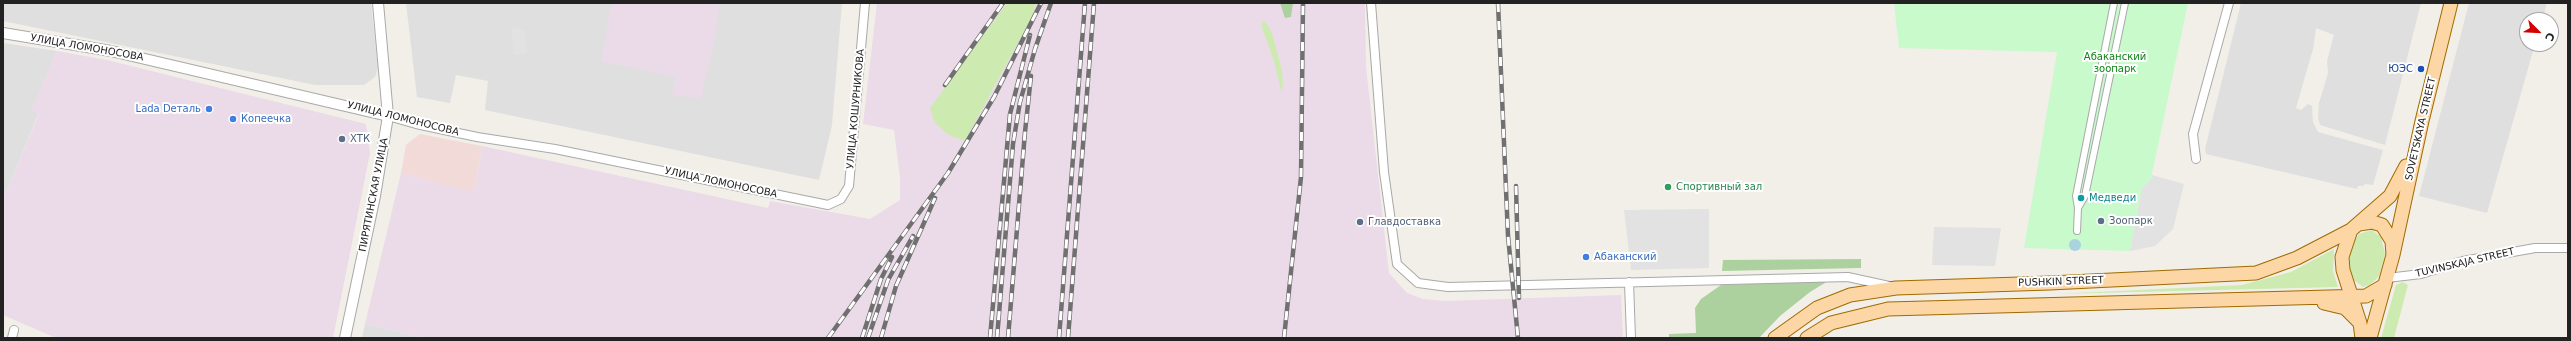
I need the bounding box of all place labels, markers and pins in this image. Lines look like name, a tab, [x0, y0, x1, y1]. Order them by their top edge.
place label: ЮЭС	[2388, 63, 2413, 75]
marker: ЮЭС	[2416, 64, 2426, 74]
place label: Lada Dеталь	[136, 103, 201, 115]
marker: Lada Dеталь	[204, 104, 214, 114]
place label: Копеечка	[241, 113, 291, 125]
marker: Копеечка	[228, 114, 238, 124]
place label: ХТК	[350, 133, 370, 145]
marker: ХТК	[337, 134, 347, 144]
place label: Спортивный зал	[1676, 181, 1762, 193]
marker: Спортивный зал	[1663, 182, 1673, 192]
place label: Медведи	[2089, 192, 2136, 204]
marker: Медведи	[2076, 193, 2086, 203]
place label: Зоопарк	[2109, 215, 2153, 227]
place label: Главдоставка	[1368, 216, 1441, 228]
marker: Зоопарк	[2096, 216, 2106, 226]
marker: Главдоставка	[1355, 217, 1365, 227]
place label: Абаканский	[1594, 251, 1656, 263]
marker: Абаканский	[1581, 252, 1591, 262]

